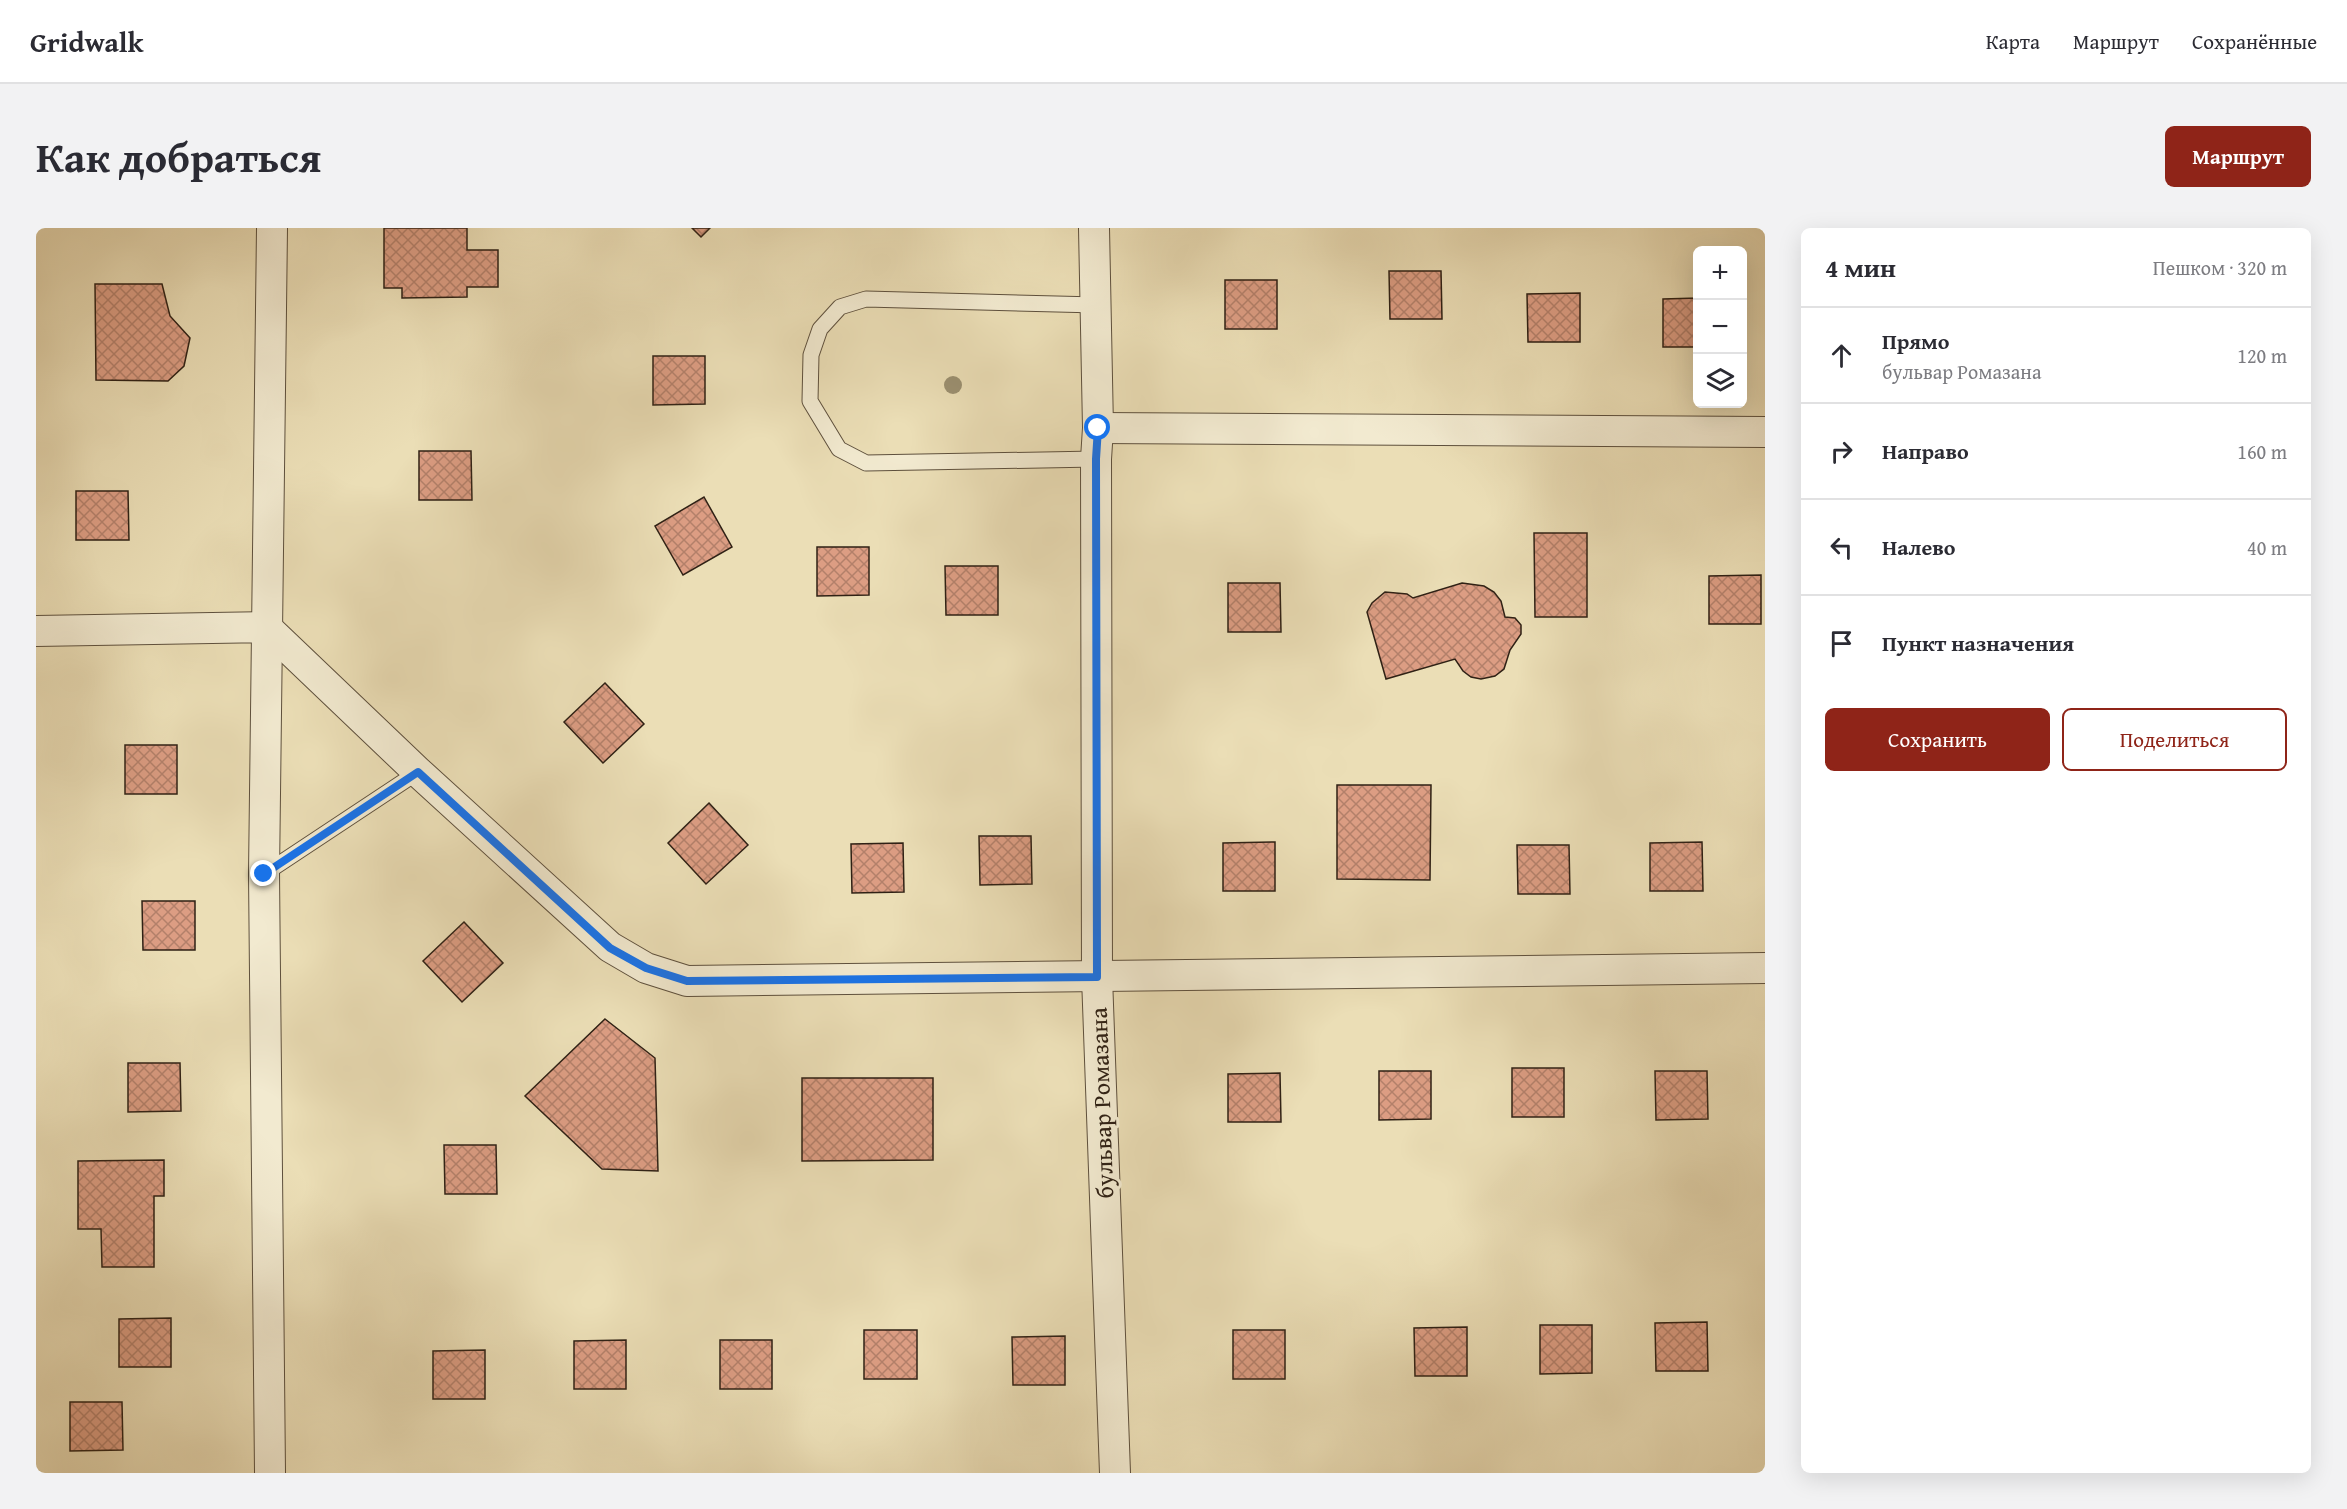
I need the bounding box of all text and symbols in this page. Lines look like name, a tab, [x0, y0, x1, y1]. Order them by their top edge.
text: Gridwalk	[30, 21, 143, 62]
text: Карта	[1986, 26, 2040, 57]
text: Маршрут	[2073, 26, 2159, 57]
text: Сохранённые	[2192, 26, 2317, 57]
text: Как добраться	[36, 126, 321, 187]
button: Маршрут	[2165, 126, 2311, 187]
map controls	[1693, 246, 1747, 408]
button: +	[1693, 246, 1747, 300]
text: 4 мин	[1825, 248, 1896, 287]
text: Пешком · 320 m	[2153, 253, 2287, 282]
button: −	[1693, 300, 1747, 354]
text: Прямо	[1882, 325, 1949, 357]
icon: ahead	[1825, 339, 1858, 372]
text: 120 m	[2237, 341, 2287, 370]
button: layers	[1693, 354, 1747, 408]
text: бульвар Ромазана	[1882, 357, 2041, 386]
route start	[1084, 414, 1110, 440]
icon: right	[1825, 435, 1858, 468]
text: Направо	[1882, 435, 1969, 467]
text: 160 m	[2237, 437, 2287, 466]
icon: left	[1825, 531, 1858, 564]
text: Налево	[1882, 531, 1955, 563]
text: 40 m	[2247, 533, 2287, 562]
icon: arrive	[1825, 627, 1858, 660]
text: Пункт назначения	[1882, 627, 2074, 659]
button: Сохранить	[1825, 708, 2050, 771]
button: Поделиться	[2062, 708, 2287, 771]
route end	[250, 860, 276, 886]
street label: бульвар Ромазана	[1081, 1006, 1122, 1199]

